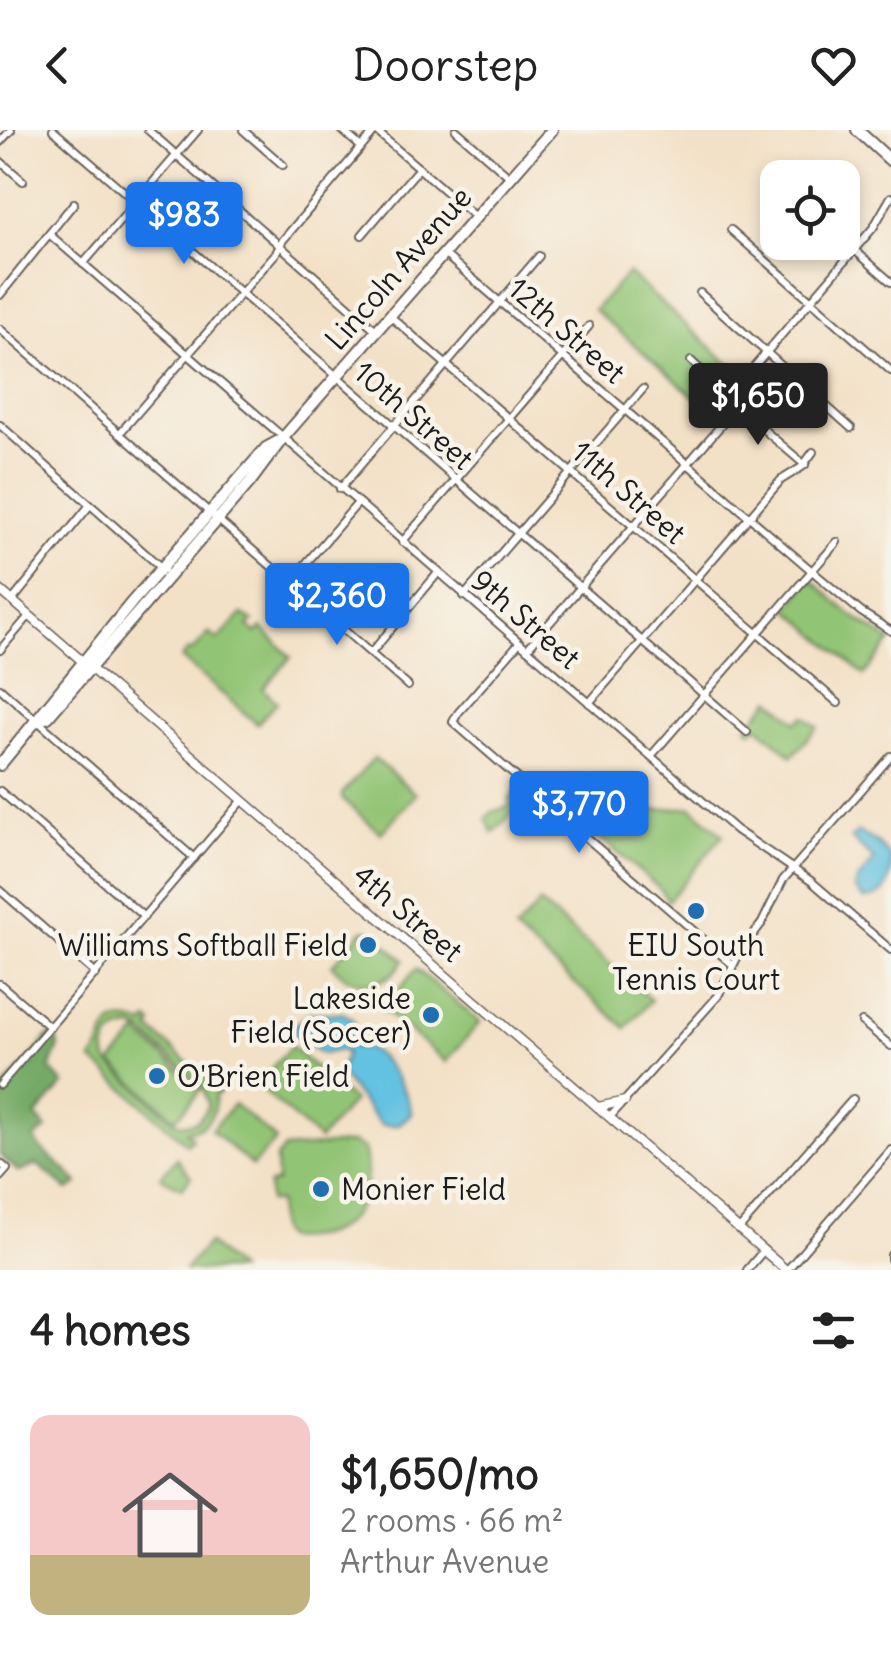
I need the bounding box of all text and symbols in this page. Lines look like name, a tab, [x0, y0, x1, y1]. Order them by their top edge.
text: Doorstep	[353, 37, 538, 93]
icon: back	[30, 38, 85, 93]
icon: heart	[806, 38, 861, 93]
map controls	[760, 160, 860, 260]
button: locate	[760, 160, 860, 260]
street label: Lincoln Avenue	[317, 179, 479, 357]
pin: $983	[125, 182, 243, 267]
text: $983	[148, 194, 220, 235]
street label: 12th Street	[501, 269, 633, 391]
street label: 10th Street	[346, 353, 482, 477]
pin: $1,650	[677, 363, 839, 448]
text: $1,650	[711, 375, 805, 416]
street label: 11th Street	[564, 432, 694, 552]
street label: 9th Street	[464, 561, 588, 677]
pin: $2,360	[256, 563, 418, 648]
text: $2,360	[287, 575, 387, 616]
pin: $3,770	[498, 771, 660, 856]
text: $3,770	[531, 783, 627, 824]
street label: 4th Street	[345, 856, 471, 970]
marker: EIU South Tennis Court	[685, 900, 707, 922]
place label: Williams Softball Field	[58, 926, 348, 964]
place label: EIU South Tennis Court	[612, 926, 780, 998]
marker: Williams Softball Field	[357, 934, 379, 956]
place label: Lakeside Field (Soccer)	[231, 979, 411, 1051]
marker: Lakeside Field (Soccer)	[420, 1004, 442, 1026]
place label: O'Brien Field	[177, 1057, 349, 1095]
marker: O'Brien Field	[146, 1065, 168, 1087]
place label: Monier Field	[341, 1170, 506, 1208]
marker: Monier Field	[310, 1178, 332, 1200]
icon: filters	[806, 1303, 861, 1358]
text: 4 homes	[30, 1304, 191, 1356]
text: $1,650/mo	[340, 1448, 539, 1500]
icon: home	[110, 1455, 230, 1575]
text: 2 rooms · 66 m²	[340, 1500, 563, 1541]
text: Arthur Avenue	[340, 1541, 549, 1582]

